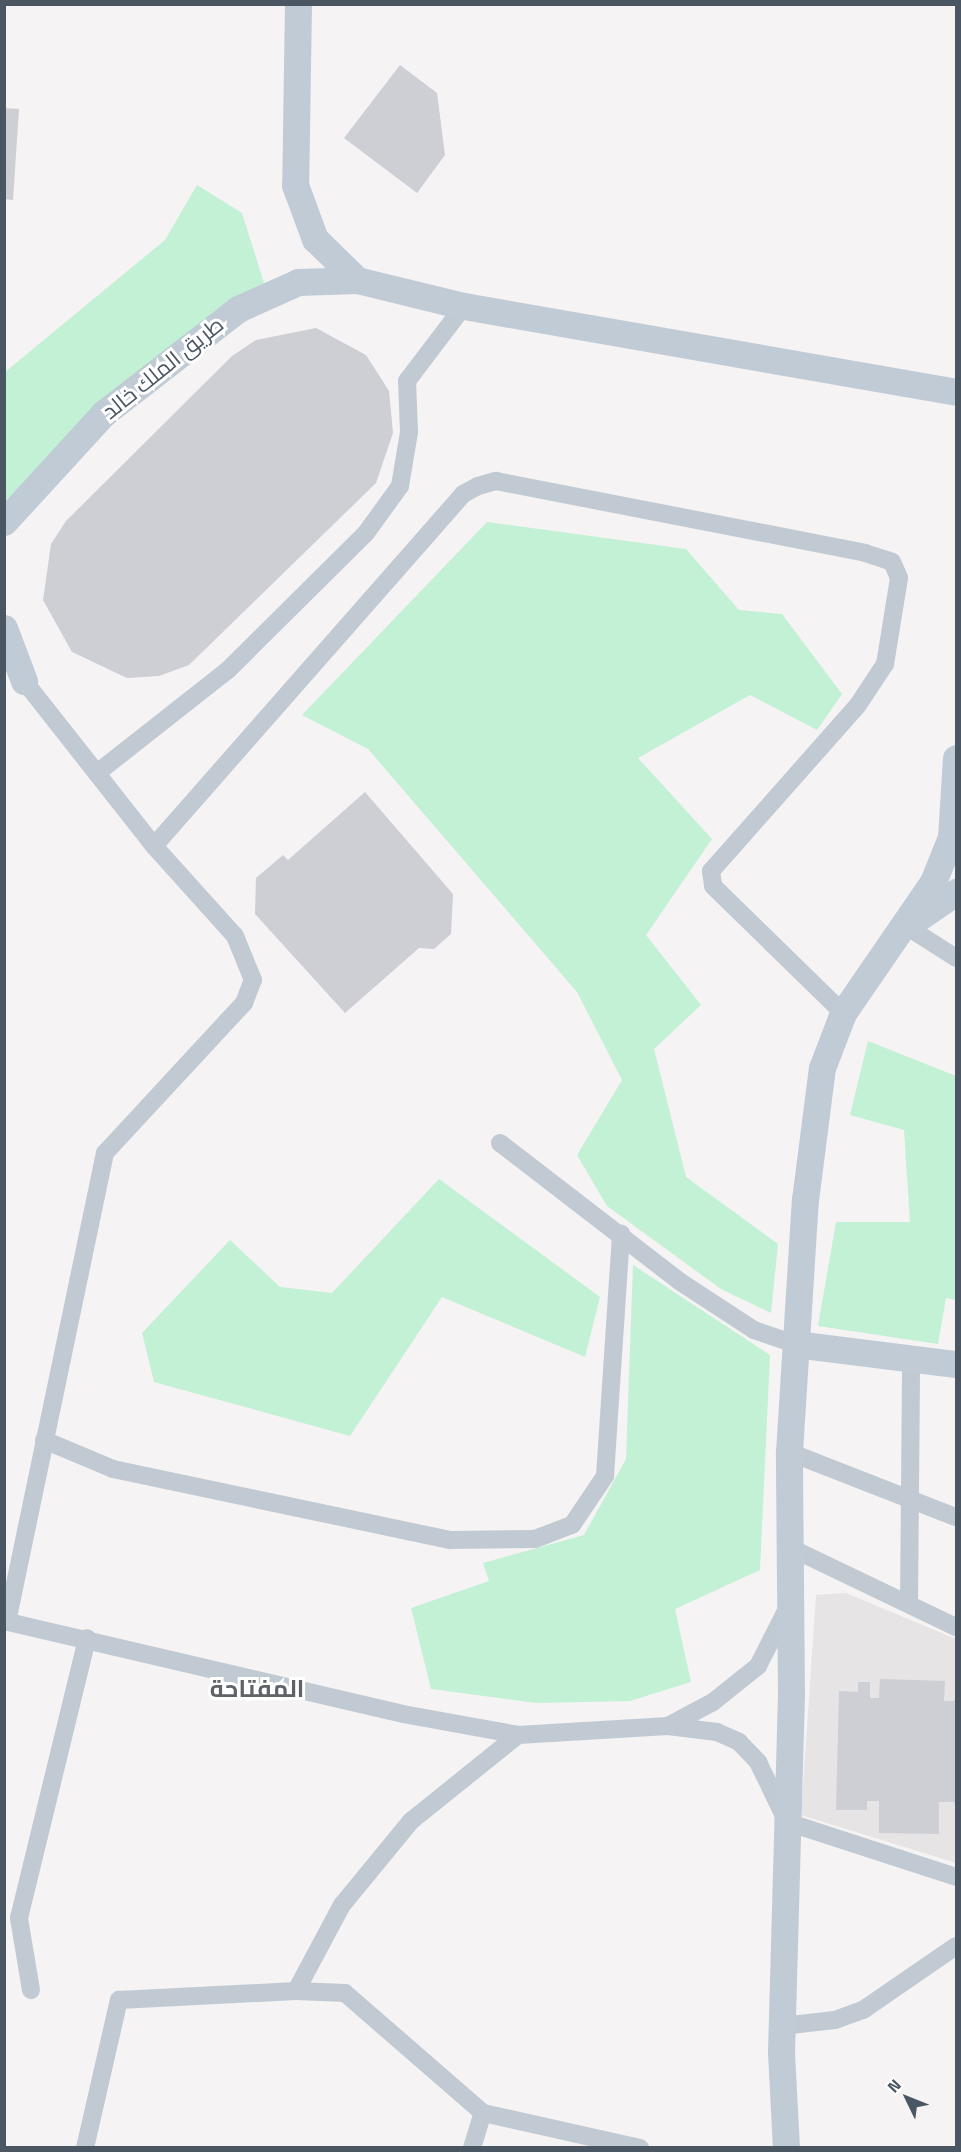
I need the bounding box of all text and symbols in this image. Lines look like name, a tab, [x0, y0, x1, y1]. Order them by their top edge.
street label: طريق الملك خالد	[97, 311, 229, 425]
district label: المفتاحة	[210, 1675, 304, 1703]
north arrow	[877, 2068, 937, 2128]
text: N	[881, 2073, 906, 2098]

